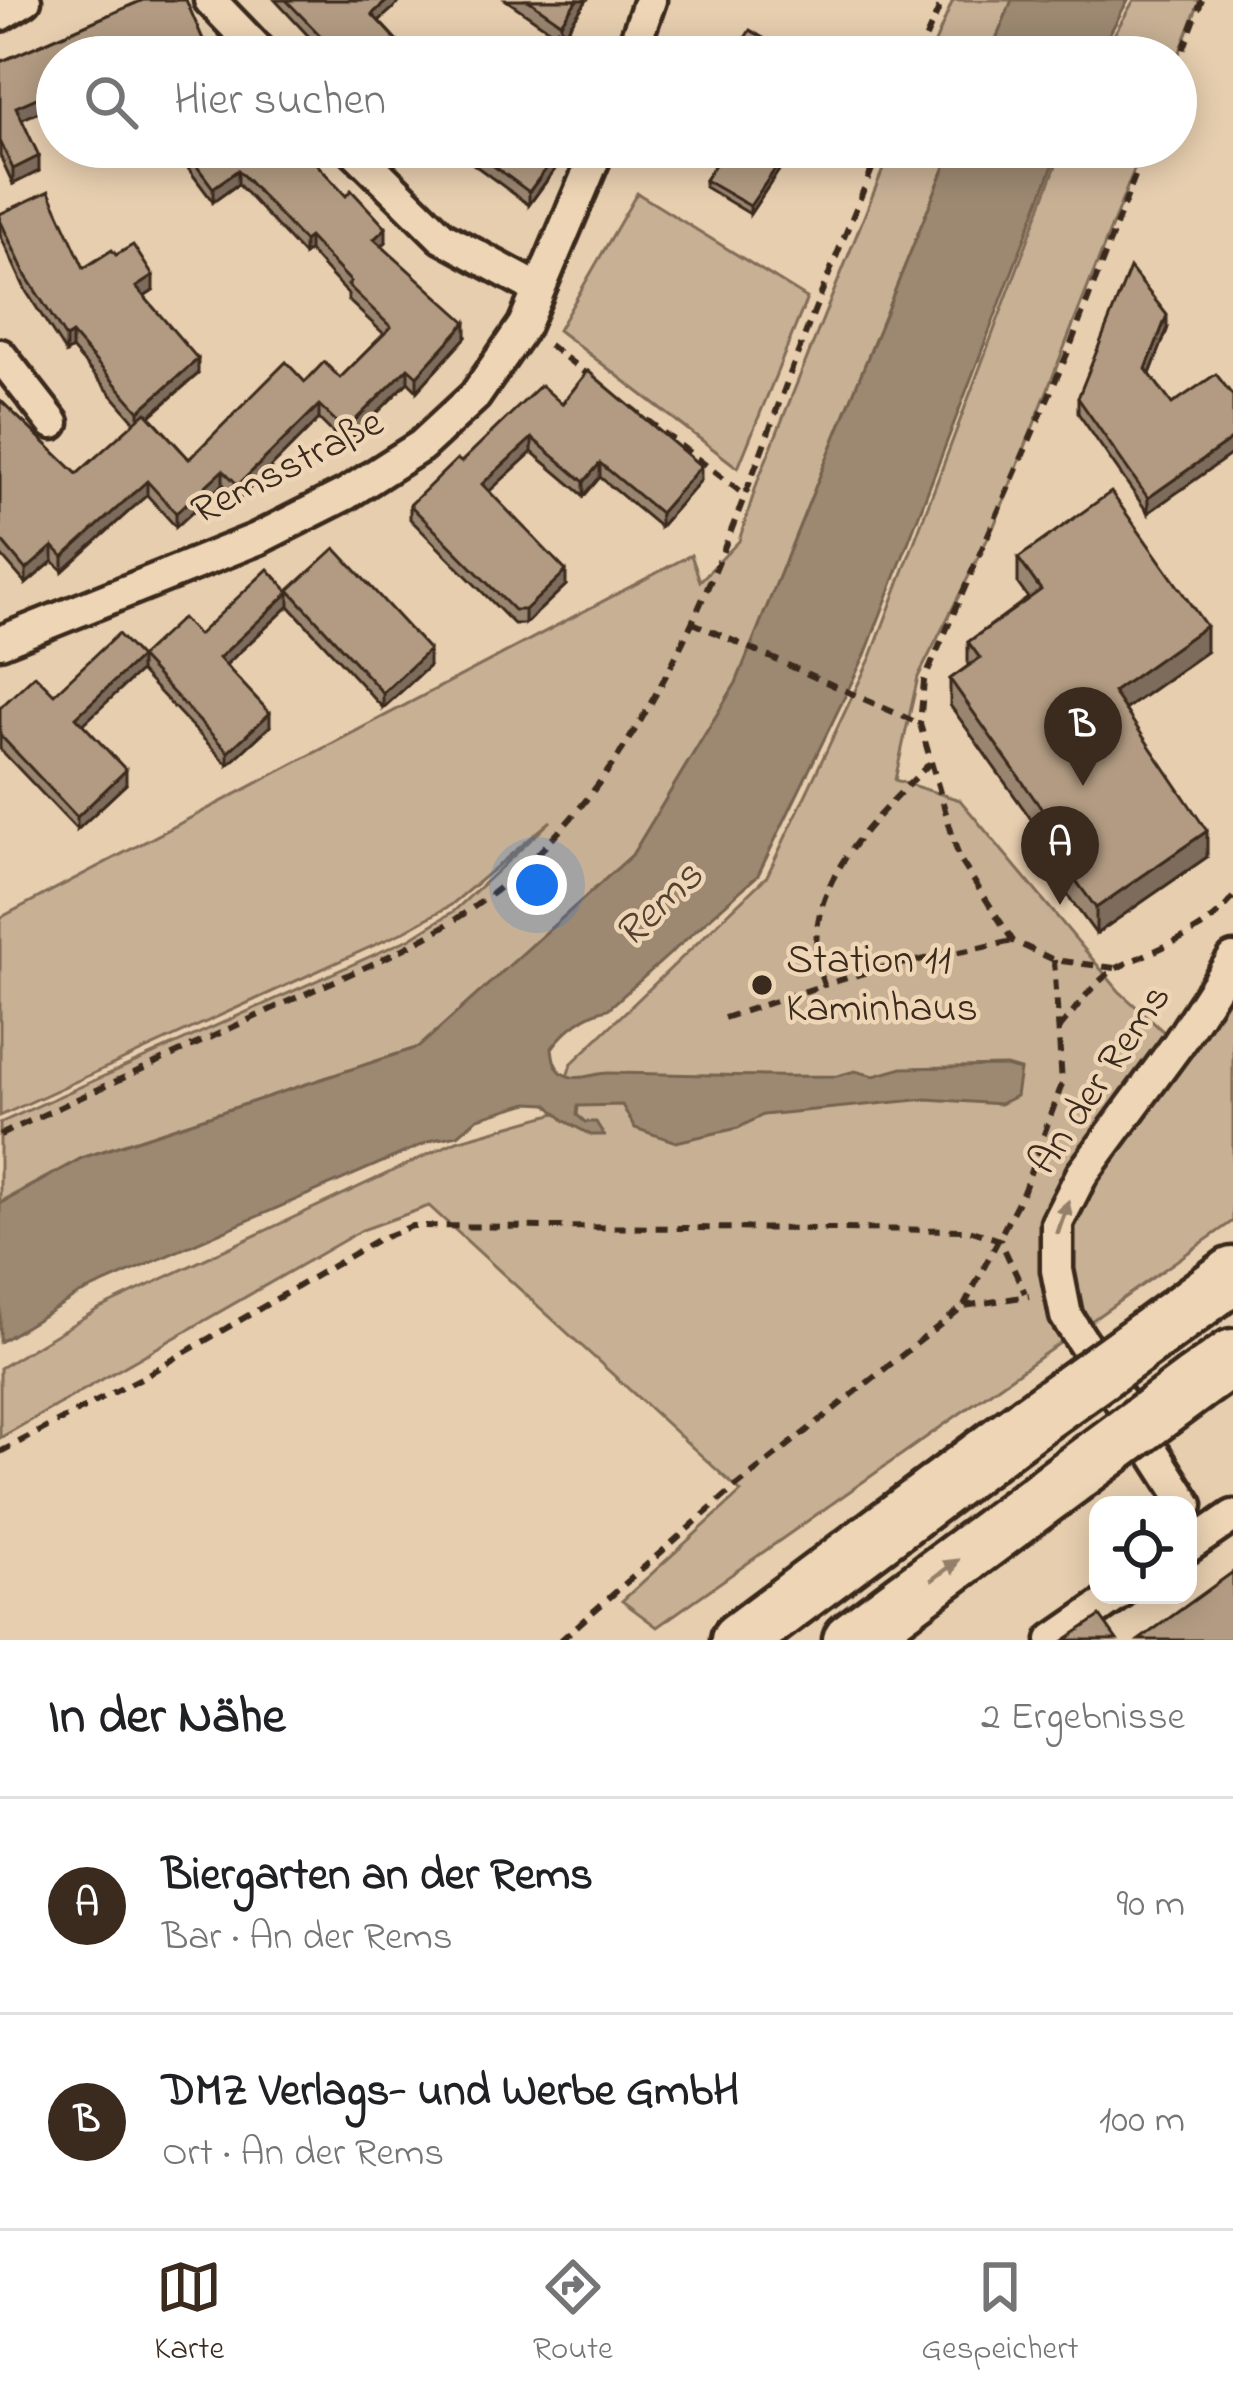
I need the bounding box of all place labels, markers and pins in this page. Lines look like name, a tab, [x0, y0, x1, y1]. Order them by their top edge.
pin: B	[1044, 687, 1122, 786]
pin: A	[1021, 806, 1099, 905]
place label: Station 11 Kaminhaus	[786, 931, 978, 1040]
marker: Station 11 Kaminhaus	[749, 972, 775, 998]

